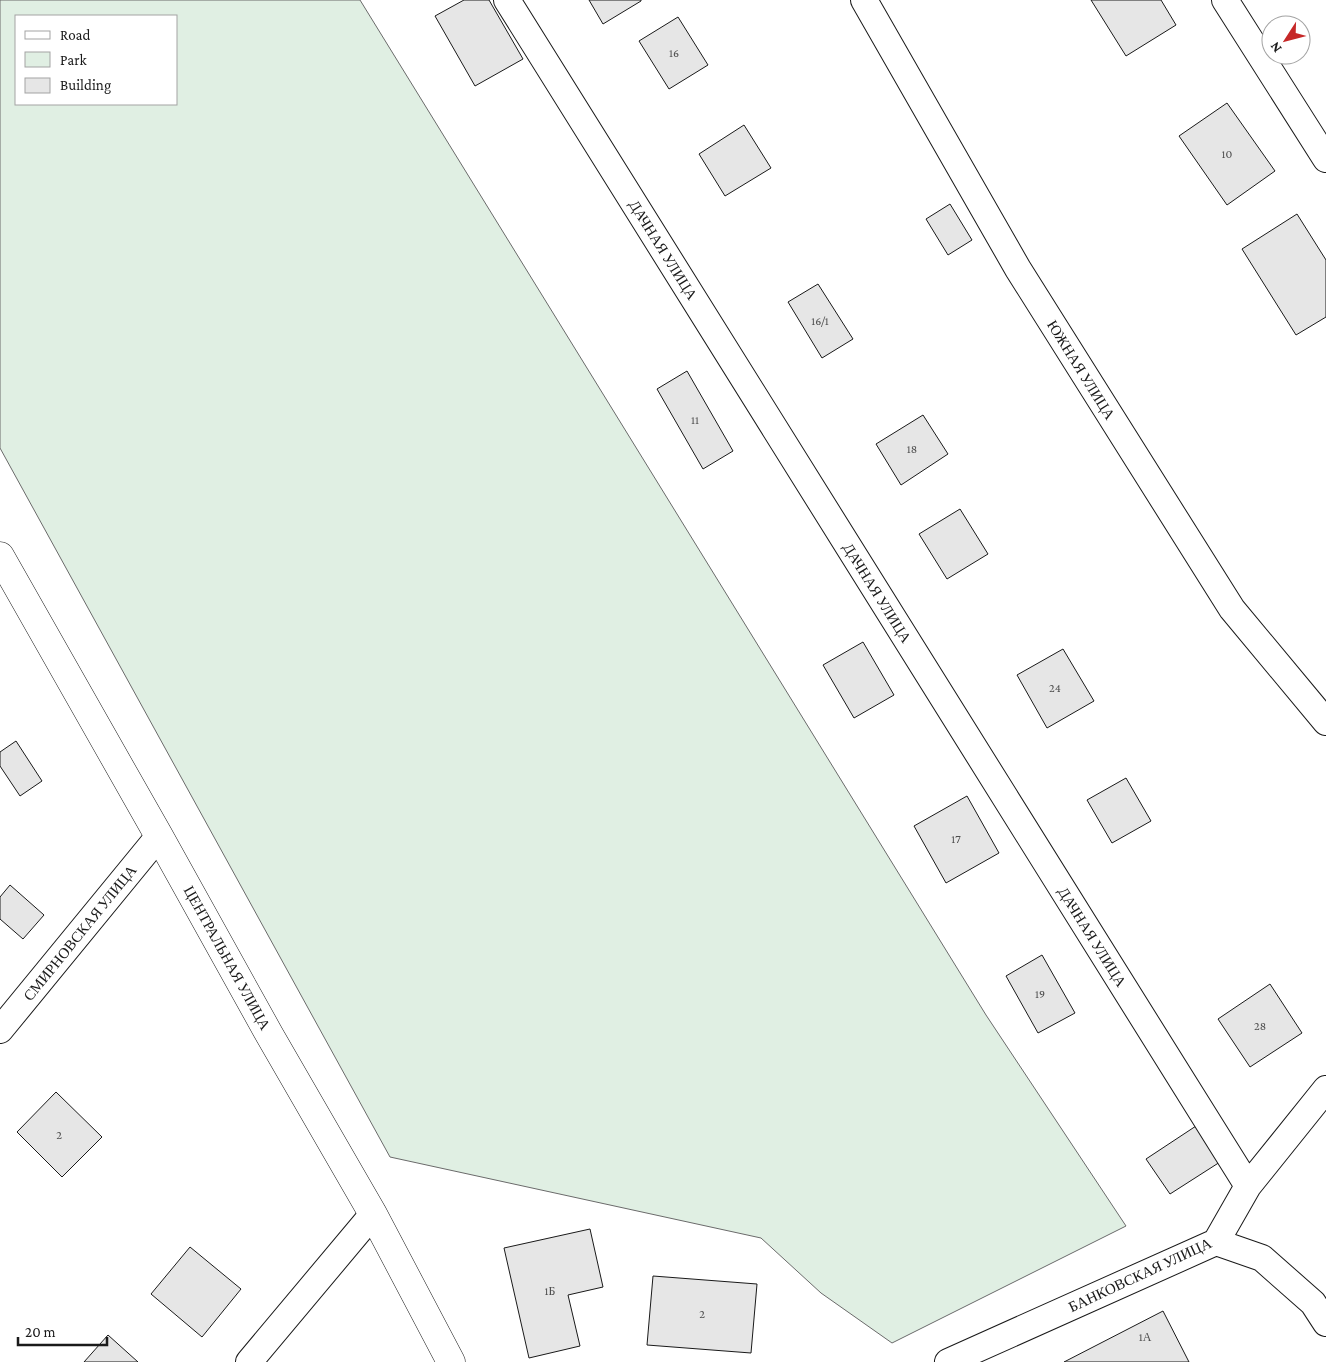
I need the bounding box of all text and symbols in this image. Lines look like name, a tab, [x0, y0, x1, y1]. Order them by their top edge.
legend	[15, 15, 178, 105]
north arrow	[1261, 15, 1311, 65]
text: Road	[60, 27, 91, 43]
text: N	[1266, 39, 1285, 56]
house number: 16	[669, 46, 679, 60]
text: Park	[60, 52, 87, 68]
text: Building	[60, 77, 111, 94]
house number: 10	[1222, 147, 1233, 161]
street label: ДАЧНАЯ УЛИЦА	[626, 197, 700, 303]
house number: 16/1	[811, 314, 829, 328]
street label: ЮЖНАЯ УЛИЦА	[1044, 317, 1118, 423]
house number: 11	[691, 413, 699, 427]
house number: 18	[907, 442, 917, 456]
street label: ДАЧНАЯ УЛИЦА	[840, 540, 914, 646]
house number: 24	[1049, 681, 1061, 695]
house number: 17	[951, 832, 961, 846]
street label: СМИРНОВСКАЯ УЛИЦА	[20, 862, 140, 1004]
street label: ЦЕНТРАЛЬНАЯ УЛИЦА	[181, 883, 273, 1033]
street label: ДАЧНАЯ УЛИЦА	[1055, 884, 1129, 990]
house number: 19	[1035, 987, 1045, 1001]
house number: 28	[1254, 1019, 1266, 1033]
house number: 2	[56, 1128, 62, 1142]
street label: БАНКОВСКАЯ УЛИЦА	[1066, 1235, 1214, 1315]
house number: 1Б	[545, 1284, 556, 1298]
house number: 2	[699, 1307, 705, 1321]
scale bar	[18, 1314, 106, 1346]
text: 20 m	[25, 1324, 56, 1340]
house number: 1А	[1139, 1330, 1152, 1344]

